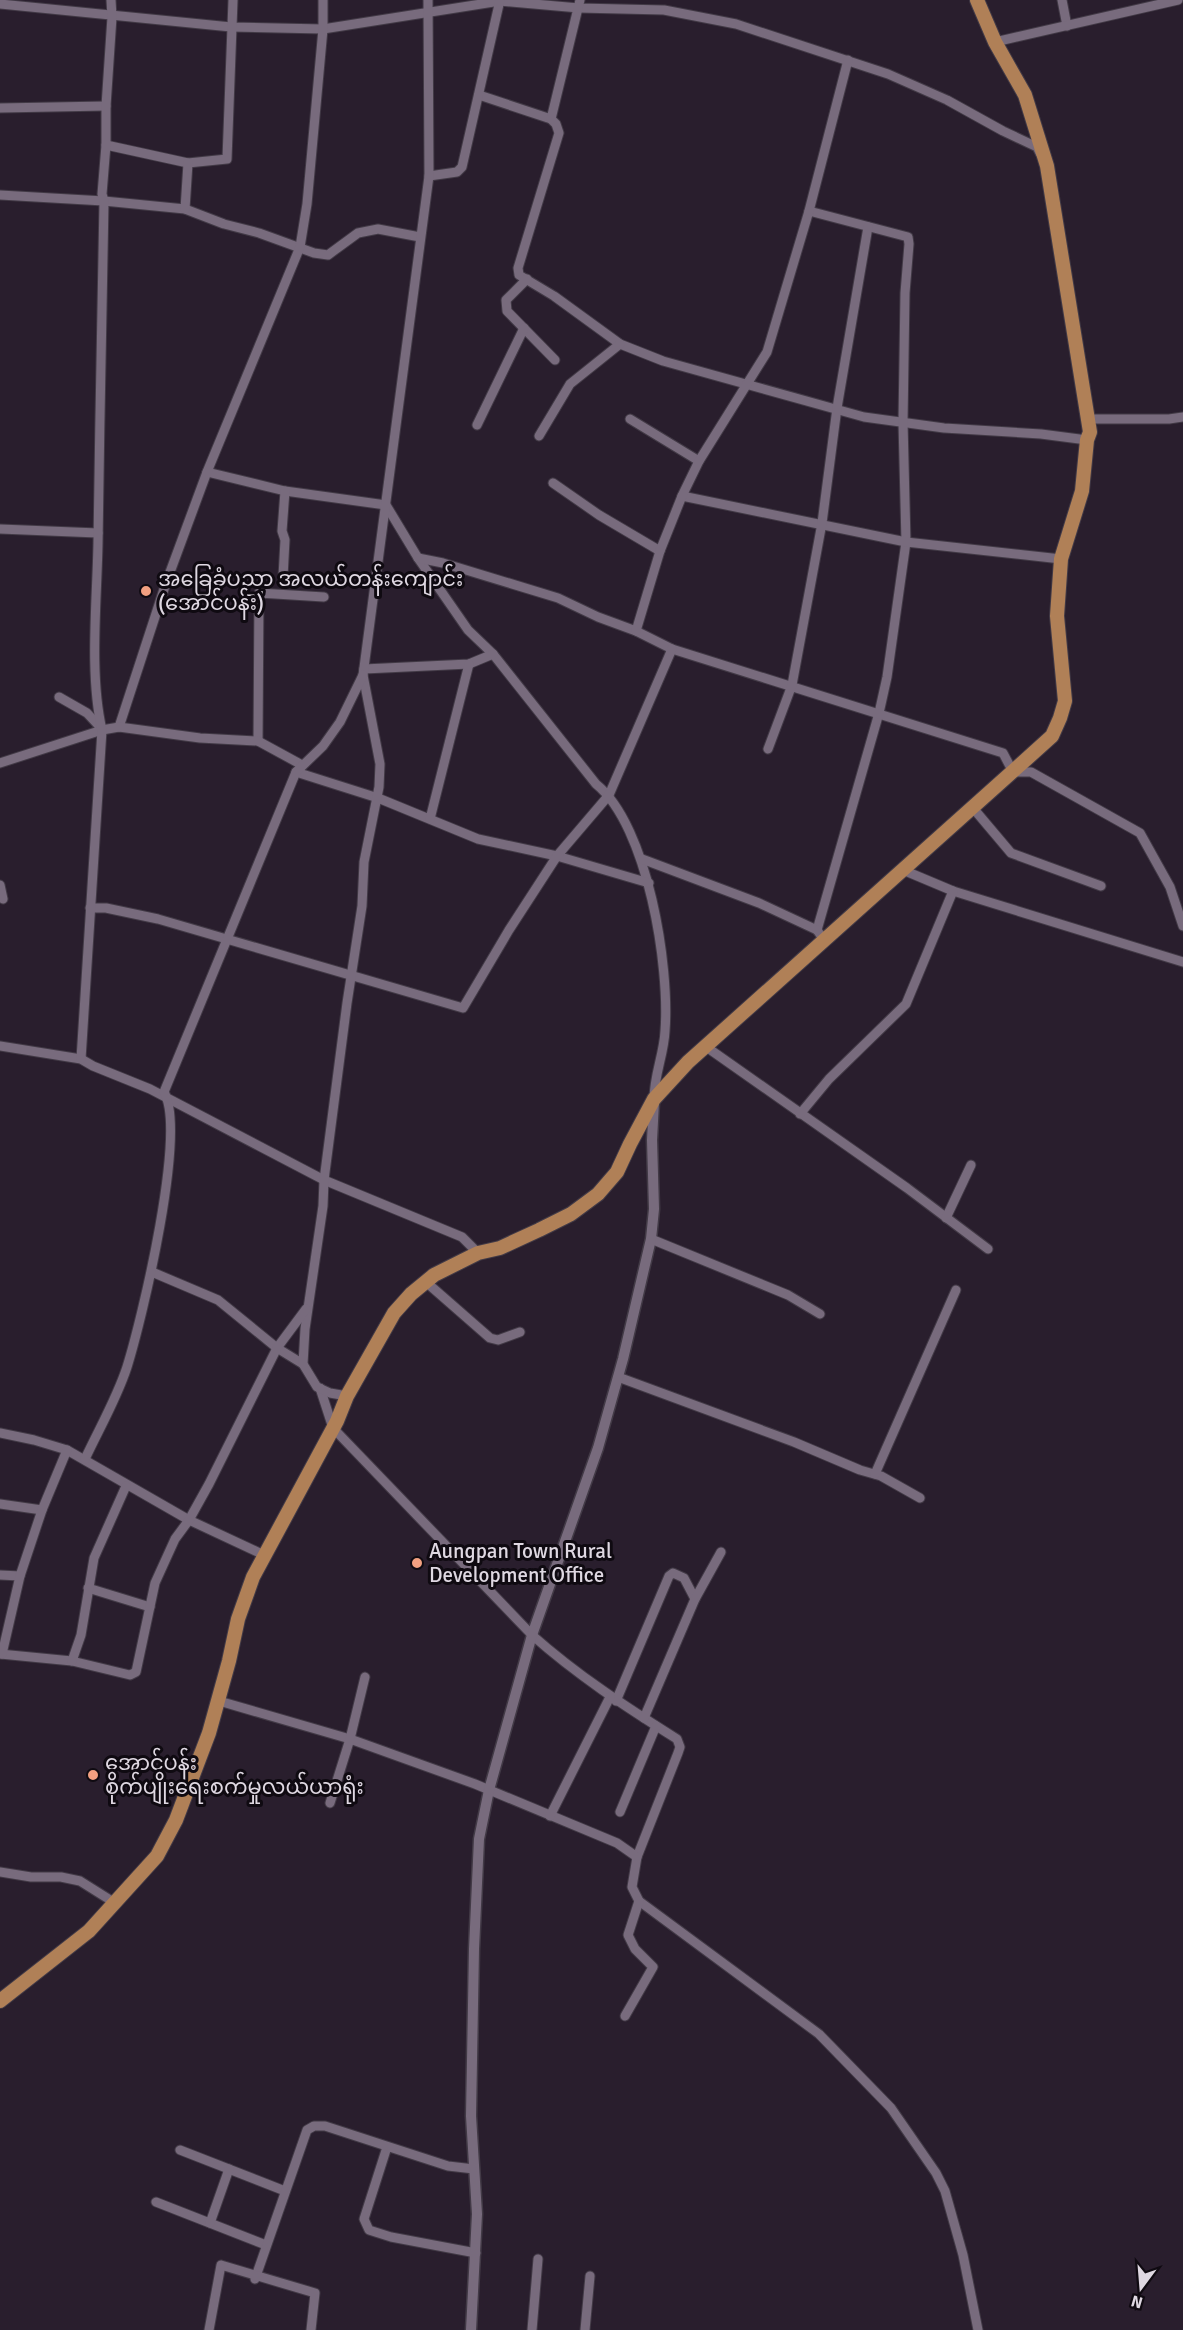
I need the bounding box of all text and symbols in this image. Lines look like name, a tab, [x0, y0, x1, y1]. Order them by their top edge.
place label: အခြေခံပညာ အလယ်တန်းကျောင်း (အောင်ပန်း)	[158, 563, 463, 620]
marker: အခြေခံပညာ အလယ်တန်းကျောင်း (အောင်ပန်း)	[139, 584, 153, 598]
place label: Aungpan Town Rural Development Office	[429, 1538, 612, 1588]
marker: Aungpan Town Rural Development Office	[410, 1556, 424, 1570]
place label: အောင်ပန်း စိုက်ပျိုးရေးစက်မှုလယ်ယာရုံး	[105, 1747, 364, 1805]
marker: အောင်ပန်း စိုက်ပျိုးရေးစက်မှုလယ်ယာရုံး	[86, 1768, 100, 1782]
north arrow	[1111, 2258, 1171, 2318]
text: N	[1129, 2290, 1145, 2313]

